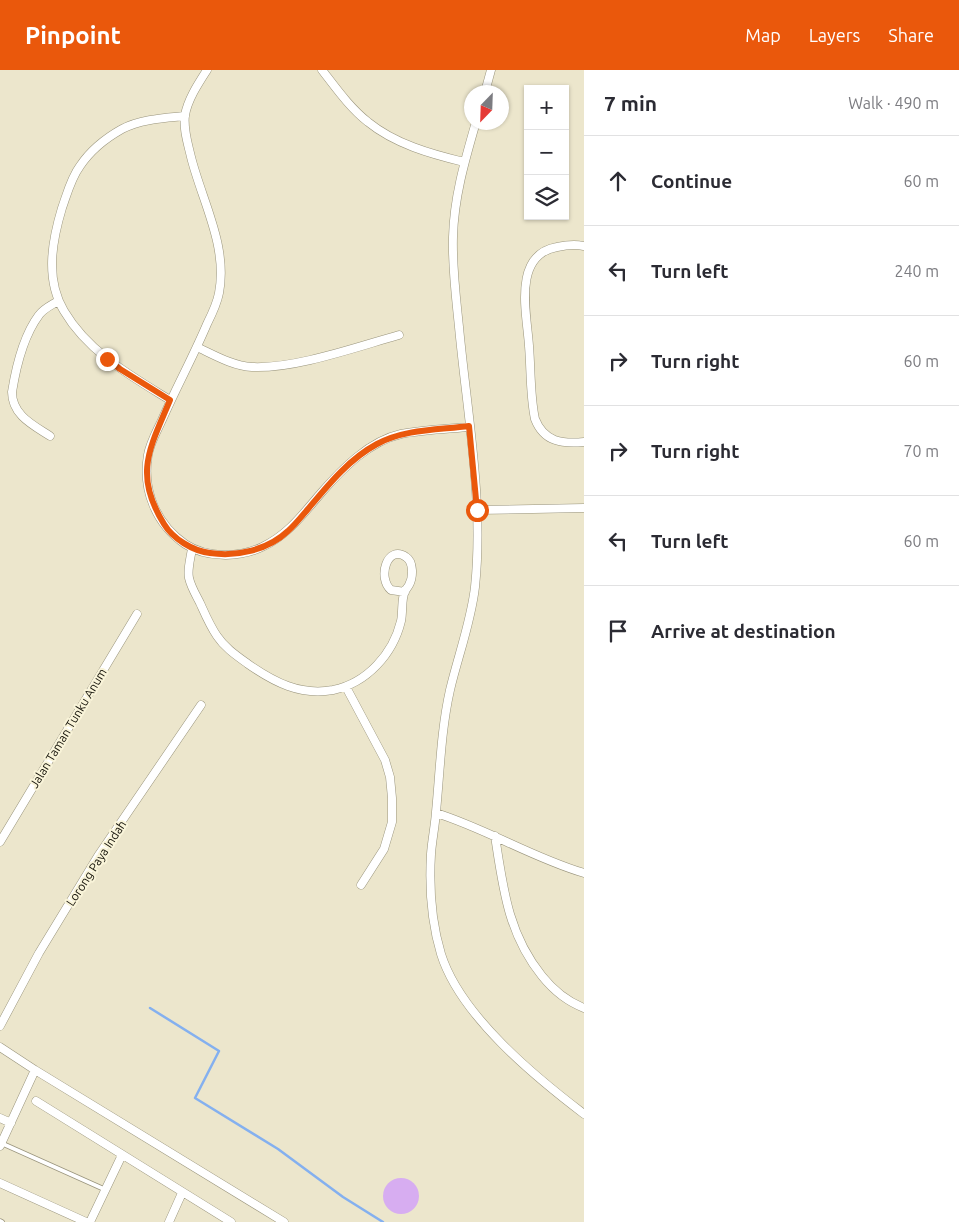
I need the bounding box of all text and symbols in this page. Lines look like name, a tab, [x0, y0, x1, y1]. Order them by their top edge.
text: Pinpoint	[25, 22, 121, 49]
text: Map	[745, 25, 781, 45]
text: Layers	[809, 25, 860, 45]
text: Share	[888, 25, 934, 45]
north arrow	[464, 85, 509, 130]
map controls	[524, 85, 569, 220]
button: +	[524, 85, 569, 130]
text: 7 min	[604, 91, 657, 115]
text: Walk · 490 m	[848, 94, 939, 112]
button: −	[524, 130, 569, 175]
icon: ahead	[604, 167, 632, 195]
text: Continue	[651, 170, 732, 192]
text: 60 m	[903, 172, 939, 190]
button: layers	[524, 175, 569, 220]
icon: left	[604, 257, 632, 285]
text: Turn left	[651, 260, 729, 282]
text: 240 m	[894, 262, 939, 280]
icon: right	[604, 347, 632, 375]
route end	[96, 348, 119, 371]
text: Turn right	[651, 350, 739, 372]
text: 60 m	[903, 352, 939, 370]
icon: right	[604, 437, 632, 465]
text: Turn right	[651, 440, 739, 462]
text: 70 m	[903, 442, 939, 460]
route start	[466, 499, 489, 522]
icon: left	[604, 527, 632, 555]
text: Turn left	[651, 530, 729, 552]
text: 60 m	[903, 532, 939, 550]
icon: arrive	[604, 617, 632, 645]
text: Arrive at destination	[651, 620, 836, 642]
street label: Jalan Taman Tunku Anum	[27, 666, 109, 790]
street label: Lorong Paya Indah	[64, 818, 128, 908]

